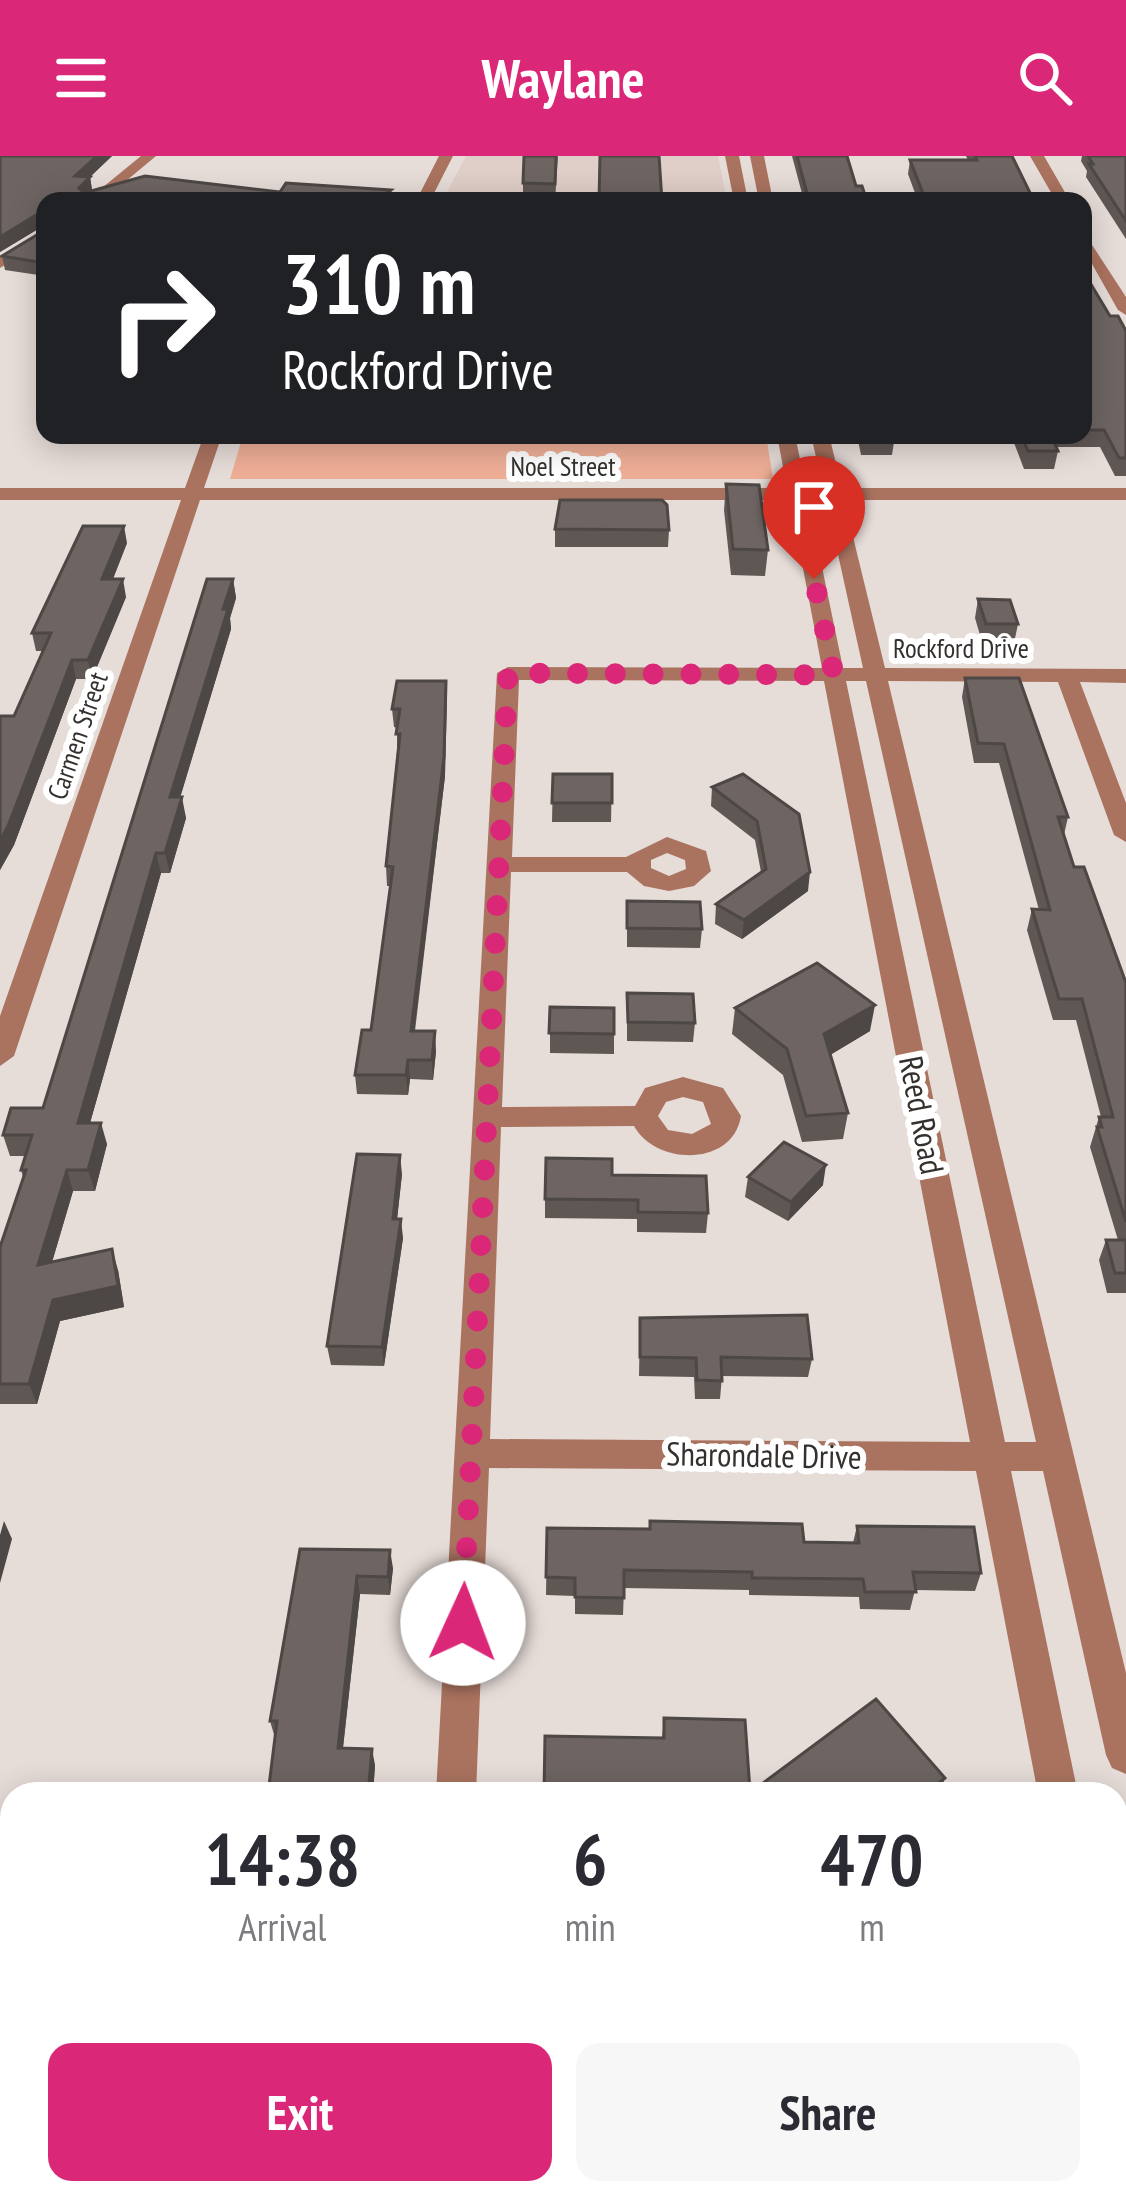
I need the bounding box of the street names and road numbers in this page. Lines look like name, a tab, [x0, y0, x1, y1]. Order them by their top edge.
street label: Noel Street	[510, 449, 616, 483]
street label: Rockford Drive	[893, 631, 1029, 665]
street label: Carmen Street	[39, 667, 115, 804]
street label: Reed Road	[890, 1052, 955, 1177]
street label: Sharondale Drive	[666, 1431, 862, 1478]

